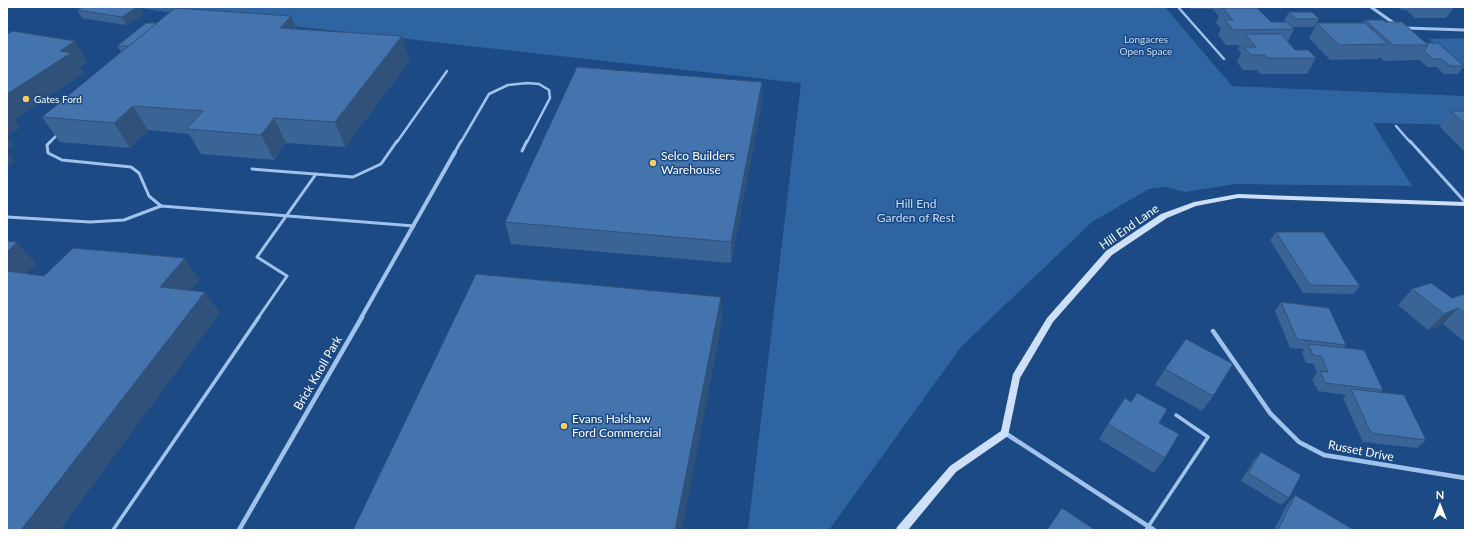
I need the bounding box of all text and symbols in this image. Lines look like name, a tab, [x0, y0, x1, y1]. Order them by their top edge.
park label: Longacres Open Space	[1120, 33, 1172, 57]
place label: Gates Ford	[34, 93, 82, 105]
marker: Gates Ford	[21, 94, 31, 104]
place label: Selco Builders Warehouse	[661, 148, 735, 177]
marker: Selco Builders Warehouse	[648, 158, 658, 168]
park label: Hill End Garden of Rest	[877, 196, 956, 225]
street label: Hill End Lane	[1096, 201, 1161, 253]
street label: Brick Knoll Park	[290, 332, 345, 413]
place label: Evans Halshaw Ford Commercial	[572, 411, 661, 440]
marker: Evans Halshaw Ford Commercial	[559, 421, 569, 431]
street label: Russet Drive	[1327, 437, 1395, 464]
north arrow	[1420, 485, 1460, 525]
text: N	[1436, 488, 1444, 501]

